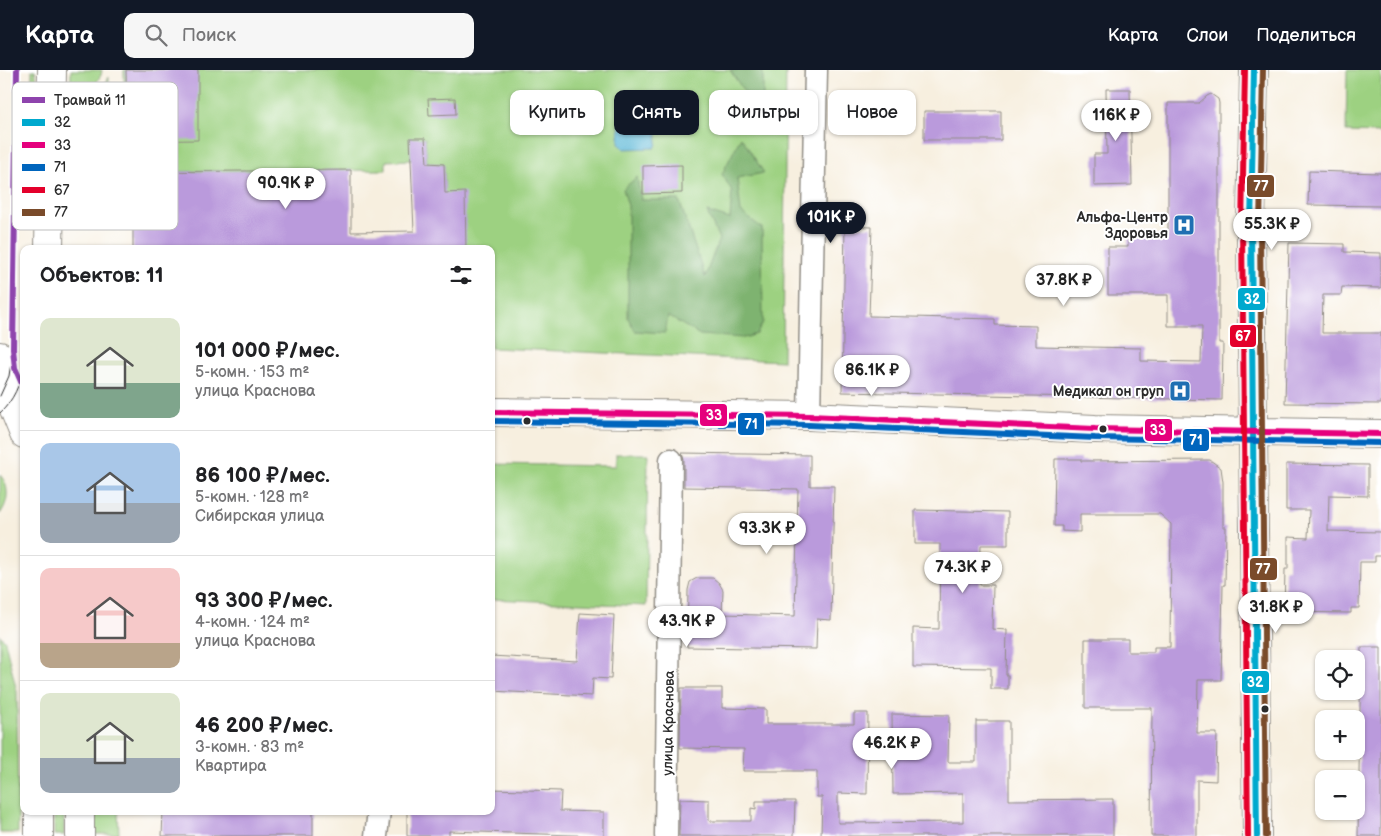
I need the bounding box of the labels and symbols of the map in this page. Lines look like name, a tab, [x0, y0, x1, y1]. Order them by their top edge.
legend	[12, 82, 178, 230]
text: Трамвай 11	[54, 92, 126, 109]
pin: 116K ₽	[1075, 100, 1157, 142]
text: 32	[54, 114, 72, 131]
text: 33	[54, 137, 71, 154]
text: 71	[54, 159, 66, 176]
pin: 90.9K ₽	[240, 168, 332, 210]
line badge: 77	[1246, 174, 1275, 198]
text: 77	[1253, 178, 1269, 195]
text: 67	[54, 182, 70, 199]
pin: 101K ₽	[790, 202, 872, 244]
text: 77	[54, 204, 68, 221]
pin: 55.3K ₽	[1226, 208, 1318, 251]
place label: Альфа-Центр Здоровья	[1076, 209, 1169, 242]
hospital icon: Альфа-Центр Здоровья	[1172, 213, 1196, 237]
pin: 37.8K ₽	[1018, 264, 1110, 307]
line badge: 32	[1237, 287, 1266, 311]
text: 32	[1244, 291, 1261, 308]
line badge: 67	[1229, 324, 1257, 348]
text: 67	[1235, 328, 1251, 345]
pin: 86.1K ₽	[826, 354, 918, 397]
hospital icon: Медикал он груп	[1168, 379, 1192, 403]
place label: Медикал он груп	[1053, 383, 1164, 400]
line badge: 33	[699, 403, 728, 427]
text: 33	[706, 407, 722, 424]
line badge: 71	[737, 412, 765, 436]
unlabelled marker	[522, 416, 532, 426]
text: 71	[744, 416, 758, 433]
line badge: 33	[1144, 418, 1173, 442]
text: 33	[1150, 422, 1166, 439]
unlabelled marker	[1098, 424, 1108, 434]
line badge: 71	[1182, 428, 1210, 452]
text: 71	[1189, 432, 1203, 449]
pin: 93.3K ₽	[721, 512, 813, 555]
pin: 74.3K ₽	[917, 552, 1009, 594]
line badge: 77	[1249, 557, 1278, 581]
text: 77	[1255, 561, 1271, 578]
pin: 31.8K ₽	[1230, 592, 1322, 634]
pin: 43.9K ₽	[641, 606, 733, 648]
street label: улица Краснова	[659, 669, 678, 776]
line badge: 32	[1241, 670, 1270, 694]
text: 32	[1247, 674, 1264, 691]
unlabelled marker	[1260, 704, 1270, 714]
pin: 46.2K ₽	[846, 728, 938, 770]

